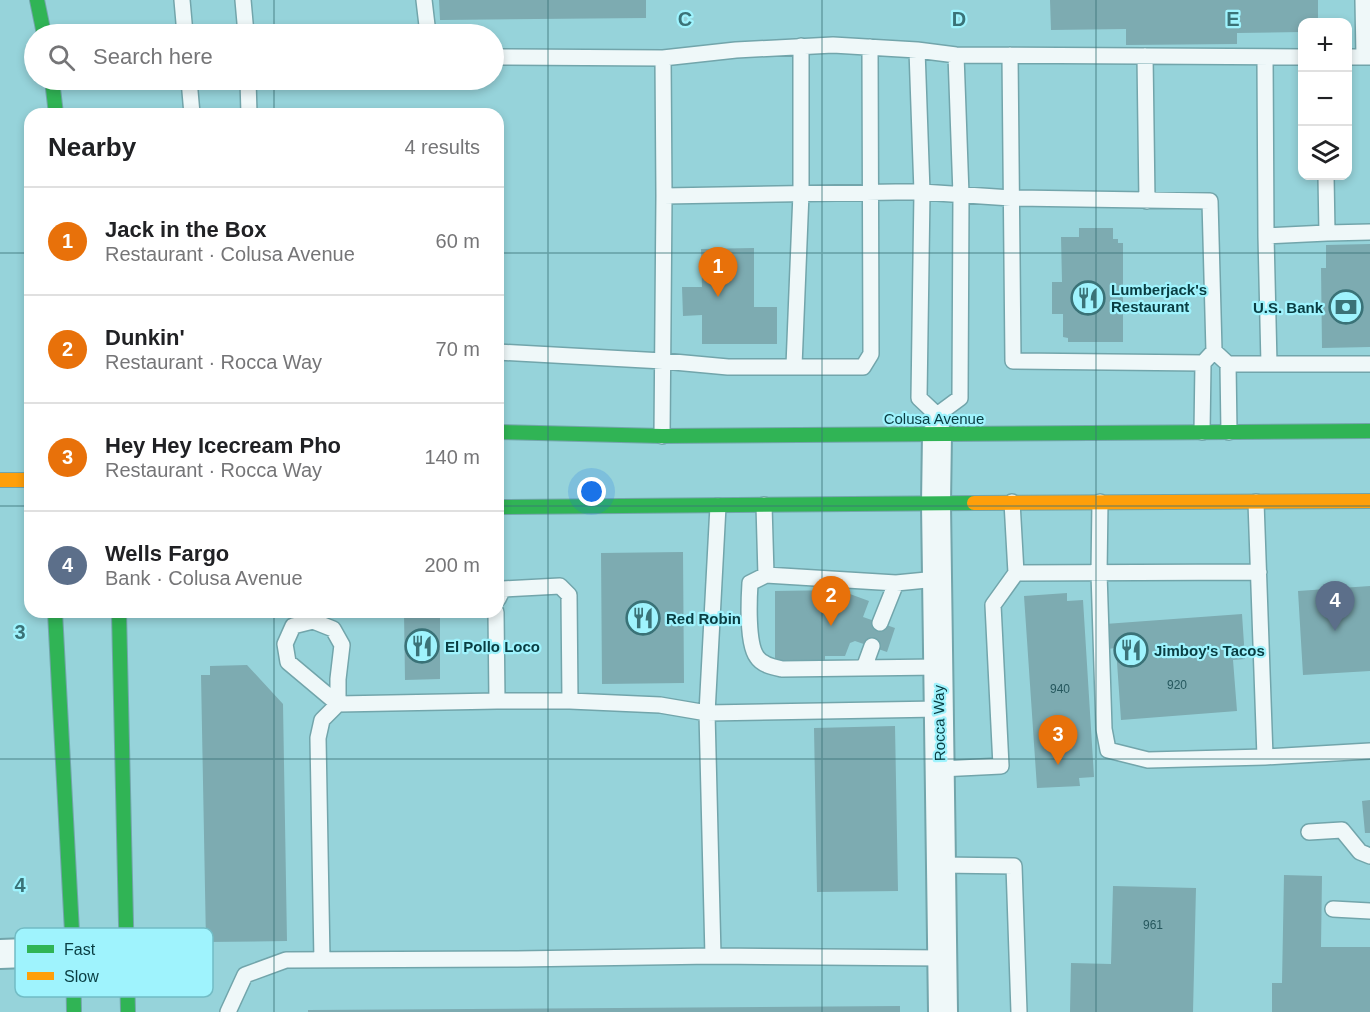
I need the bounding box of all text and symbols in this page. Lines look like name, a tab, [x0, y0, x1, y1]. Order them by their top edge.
text: C	[678, 8, 692, 30]
text: D	[952, 8, 966, 30]
text: E	[1226, 8, 1240, 30]
map controls	[1298, 18, 1352, 180]
button: +	[1298, 18, 1352, 72]
search box	[24, 24, 504, 90]
icon: search	[45, 41, 78, 74]
text: Search here	[93, 44, 213, 69]
button: −	[1298, 72, 1352, 126]
button: layers	[1298, 126, 1352, 180]
text: Nearby	[48, 132, 136, 162]
text: 4 results	[404, 136, 480, 158]
text: Jack in the Box	[105, 217, 266, 242]
text: 1	[62, 230, 73, 252]
text: 60 m	[436, 230, 480, 252]
text: Restaurant · Colusa Avenue	[105, 243, 355, 265]
pin: 1	[698, 248, 738, 297]
restaurant icon: Lumberjack's Restaurant	[1070, 280, 1106, 316]
place label: Lumberjack's Restaurant	[1111, 281, 1207, 315]
bank icon: U.S. Bank	[1328, 289, 1364, 325]
place label: U.S. Bank	[1253, 299, 1324, 316]
text: Dunkin'	[105, 325, 185, 350]
text: 2	[62, 338, 73, 360]
text: 70 m	[436, 338, 480, 360]
text: Restaurant · Rocca Way	[105, 351, 322, 373]
street label: Colusa Avenue	[884, 410, 984, 427]
text: Hey Hey Icecream Pho	[105, 433, 341, 458]
text: 3	[62, 446, 73, 468]
text: 140 m	[424, 446, 480, 468]
text: Restaurant · Rocca Way	[105, 459, 322, 481]
your location	[577, 477, 606, 506]
text: Wells Fargo	[105, 541, 229, 566]
text: 4	[62, 554, 73, 576]
text: 200 m	[424, 554, 480, 576]
text: Bank · Colusa Avenue	[105, 567, 303, 589]
pin: 2	[812, 576, 850, 626]
pin: 4	[1316, 582, 1354, 631]
restaurant icon: Red Robin	[625, 600, 661, 636]
place label: Red Robin	[666, 610, 741, 627]
text: 3	[14, 621, 26, 643]
restaurant icon: El Pollo Loco	[404, 628, 440, 664]
restaurant icon: Jimboy's Tacos	[1113, 632, 1149, 668]
place label: El Pollo Loco	[445, 638, 540, 655]
place label: Jimboy's Tacos	[1154, 642, 1265, 659]
house number: 920	[1167, 678, 1187, 692]
house number: 940	[1050, 682, 1070, 696]
street label: Rocca Way	[930, 684, 948, 761]
pin: 3	[1038, 716, 1078, 765]
text: 4	[14, 874, 26, 896]
house number: 961	[1143, 918, 1163, 932]
legend	[15, 928, 213, 997]
text: Fast	[64, 941, 96, 958]
text: Slow	[64, 968, 99, 985]

